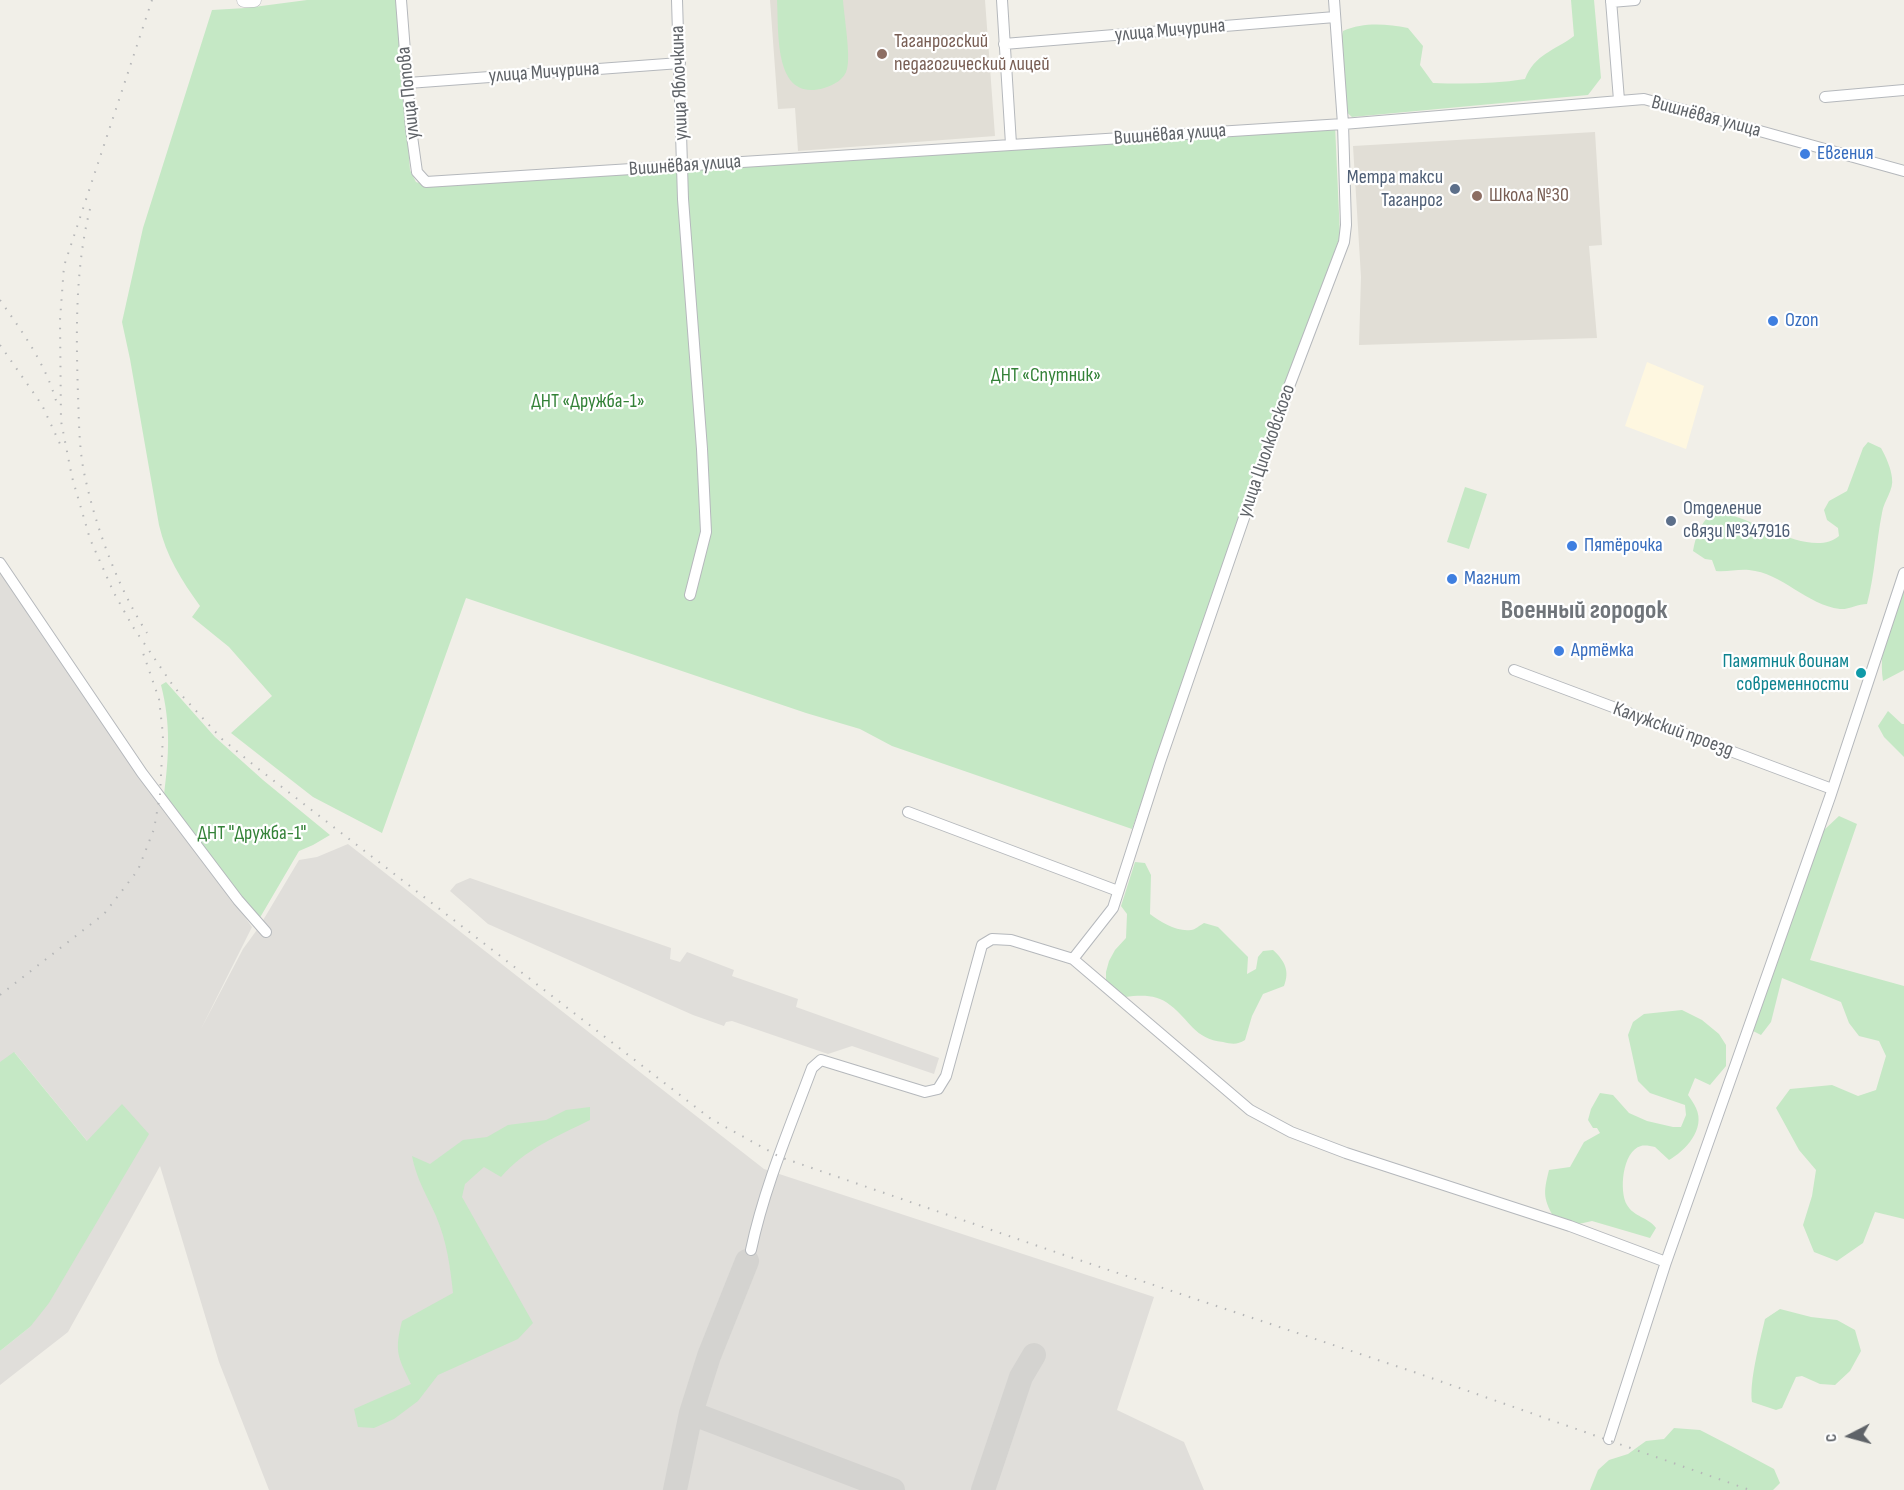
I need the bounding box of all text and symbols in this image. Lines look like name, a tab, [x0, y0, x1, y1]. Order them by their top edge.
street label: улица Мичурина	[1114, 14, 1226, 48]
street label: улица Яблочкина	[666, 25, 694, 141]
place label: Таганрогский педагогический лицей	[894, 30, 1050, 77]
street label: улица Попова	[392, 45, 426, 141]
marker: Таганрогский педагогический лицей	[875, 47, 889, 61]
street label: улица Мичурина	[488, 57, 600, 89]
street label: Вишнёвая улица	[1649, 91, 1763, 143]
street label: Вишнёвая улица	[1113, 119, 1227, 151]
place label: Евгения	[1817, 142, 1874, 166]
marker: Евгения	[1798, 147, 1812, 161]
street label: Вишнёвая улица	[628, 150, 742, 182]
place label: Метра такси Таганрог	[1347, 166, 1443, 213]
marker: Метра такси Таганрог	[1448, 182, 1462, 196]
place label: Школа №30	[1489, 184, 1569, 208]
marker: Школа №30	[1470, 189, 1484, 203]
place label: Ozon	[1785, 309, 1819, 333]
marker: Ozon	[1766, 314, 1780, 328]
park label: ДНТ «Спутник»	[991, 364, 1101, 388]
street label: улица Циолковского	[1233, 381, 1301, 521]
park label: ДНТ «Дружба-1»	[531, 390, 645, 414]
place label: Отделение связи №347916	[1683, 497, 1790, 544]
marker: Отделение связи №347916	[1664, 514, 1678, 528]
place label: Пятёрочка	[1584, 534, 1663, 558]
marker: Пятёрочка	[1565, 539, 1579, 553]
place label: Магнит	[1464, 567, 1521, 591]
marker: Магнит	[1445, 572, 1459, 586]
district label: Военный городок	[1501, 595, 1667, 627]
place label: Артёмка	[1571, 639, 1634, 663]
marker: Артёмка	[1552, 644, 1566, 658]
place label: Памятник воинам современности	[1722, 650, 1849, 697]
marker: Памятник воинам современности	[1854, 666, 1868, 680]
street label: Калужский проезд	[1610, 697, 1736, 763]
park label: ДНТ "Дружба-1"	[198, 822, 306, 846]
north arrow	[1820, 1406, 1880, 1466]
text: С	[1822, 1433, 1841, 1443]

